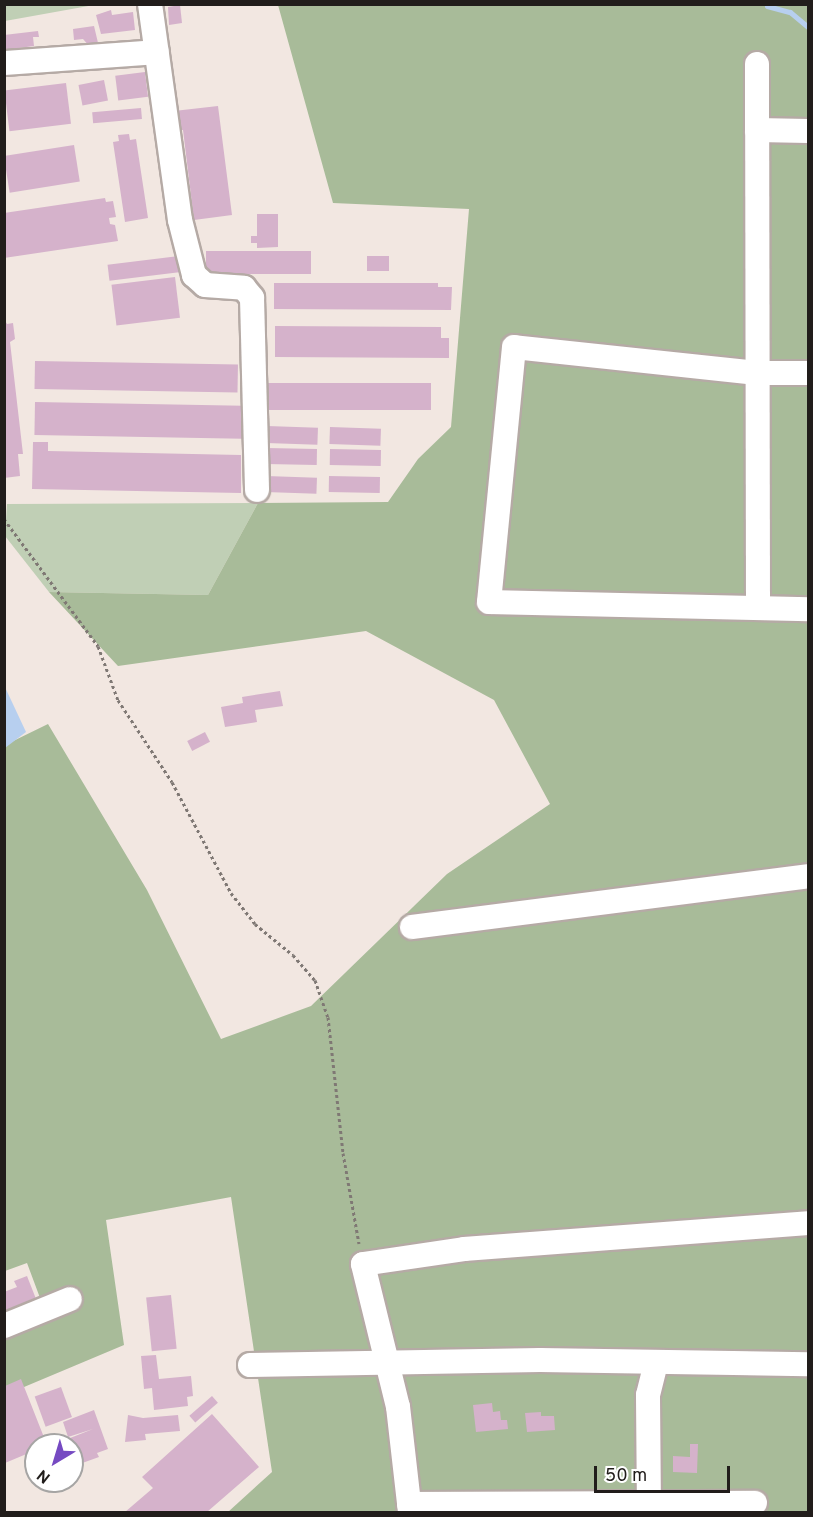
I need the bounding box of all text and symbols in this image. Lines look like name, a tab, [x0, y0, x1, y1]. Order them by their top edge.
north arrow	[24, 1433, 84, 1493]
scale bar	[597, 1454, 734, 1492]
text: N	[33, 1464, 55, 1487]
text: 50 m	[605, 1465, 647, 1488]

